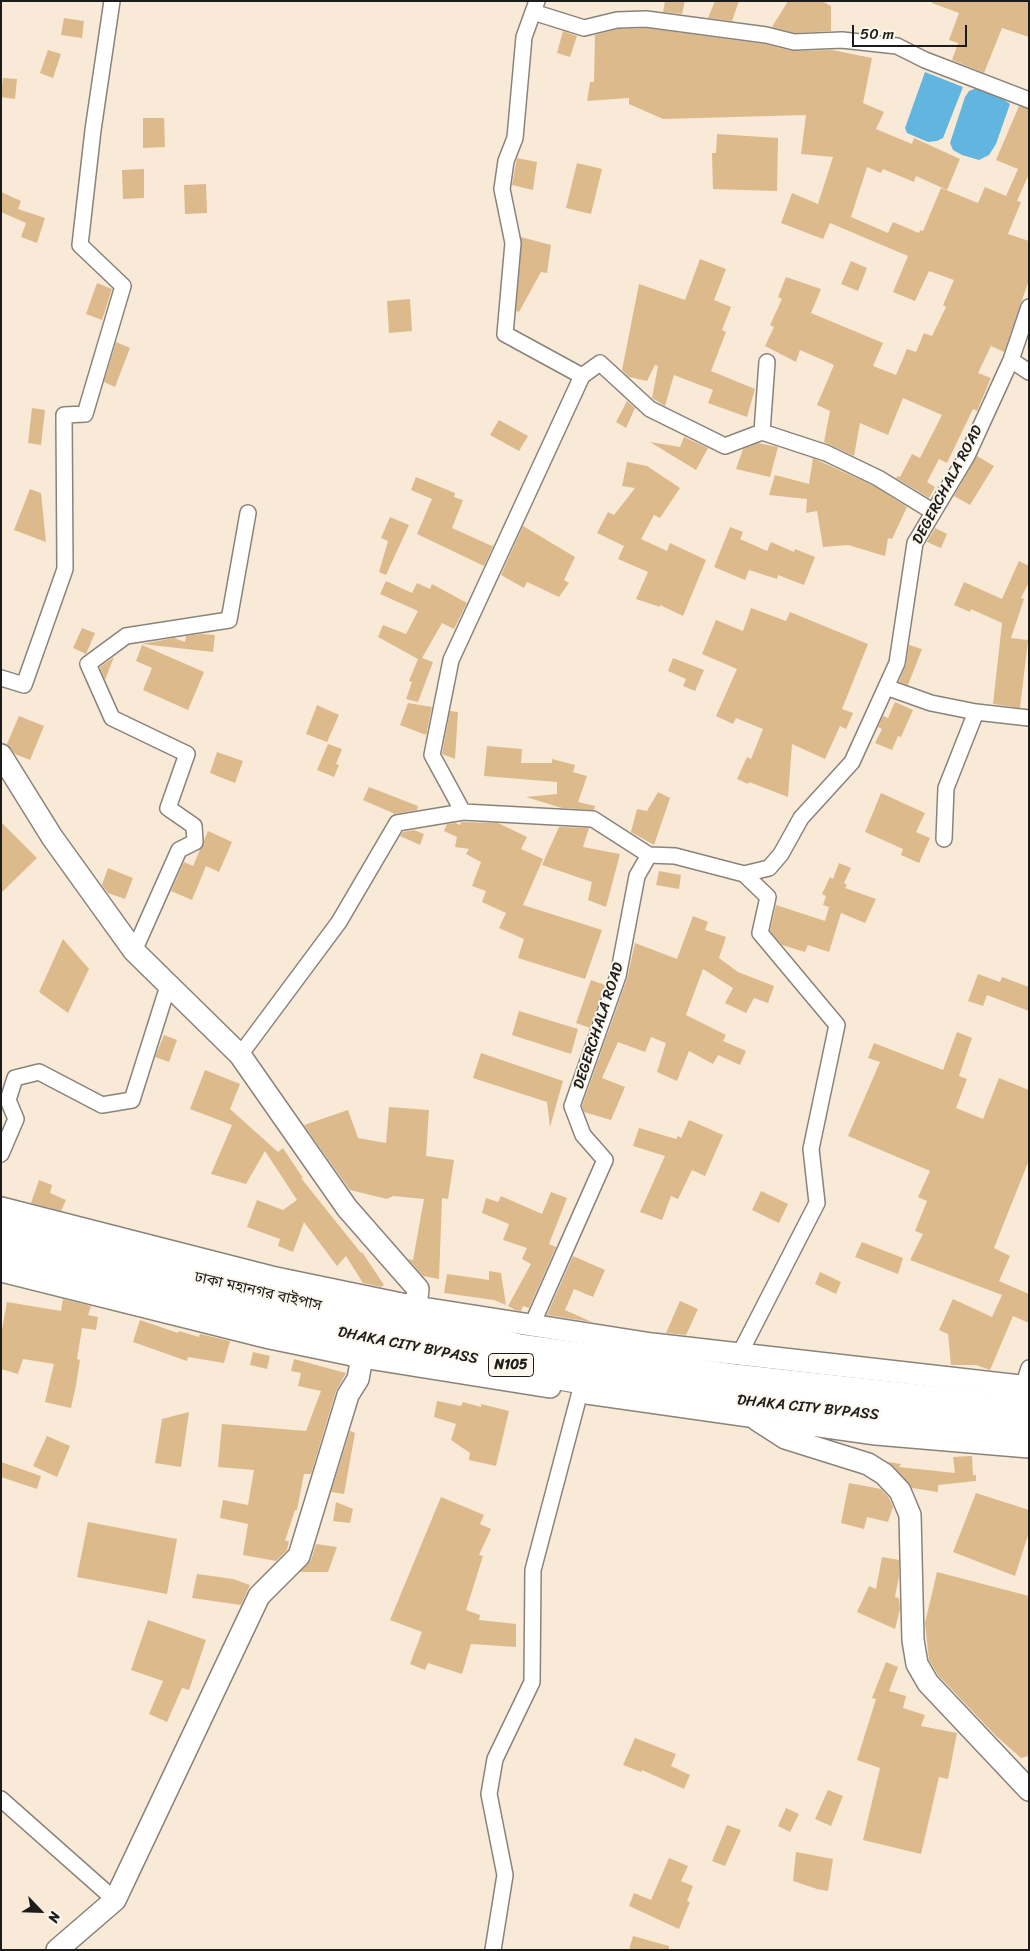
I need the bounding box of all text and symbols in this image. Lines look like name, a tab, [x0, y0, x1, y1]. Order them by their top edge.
scale bar	[855, 15, 970, 47]
text: 50 m	[860, 21, 894, 47]
street label: DEGERCHALA ROAD	[909, 423, 987, 547]
street label: DEGERCHALA ROAD	[570, 961, 628, 1091]
street label: ঢাকা মহানগর বাইপাস	[193, 1269, 323, 1315]
street label: DHAKA CITY BYPASS	[336, 1324, 480, 1368]
road number: N105	[488, 1354, 534, 1376]
street label: DHAKA CITY BYPASS	[736, 1392, 880, 1424]
north arrow	[15, 1886, 65, 1936]
text: N	[41, 1908, 68, 1927]

